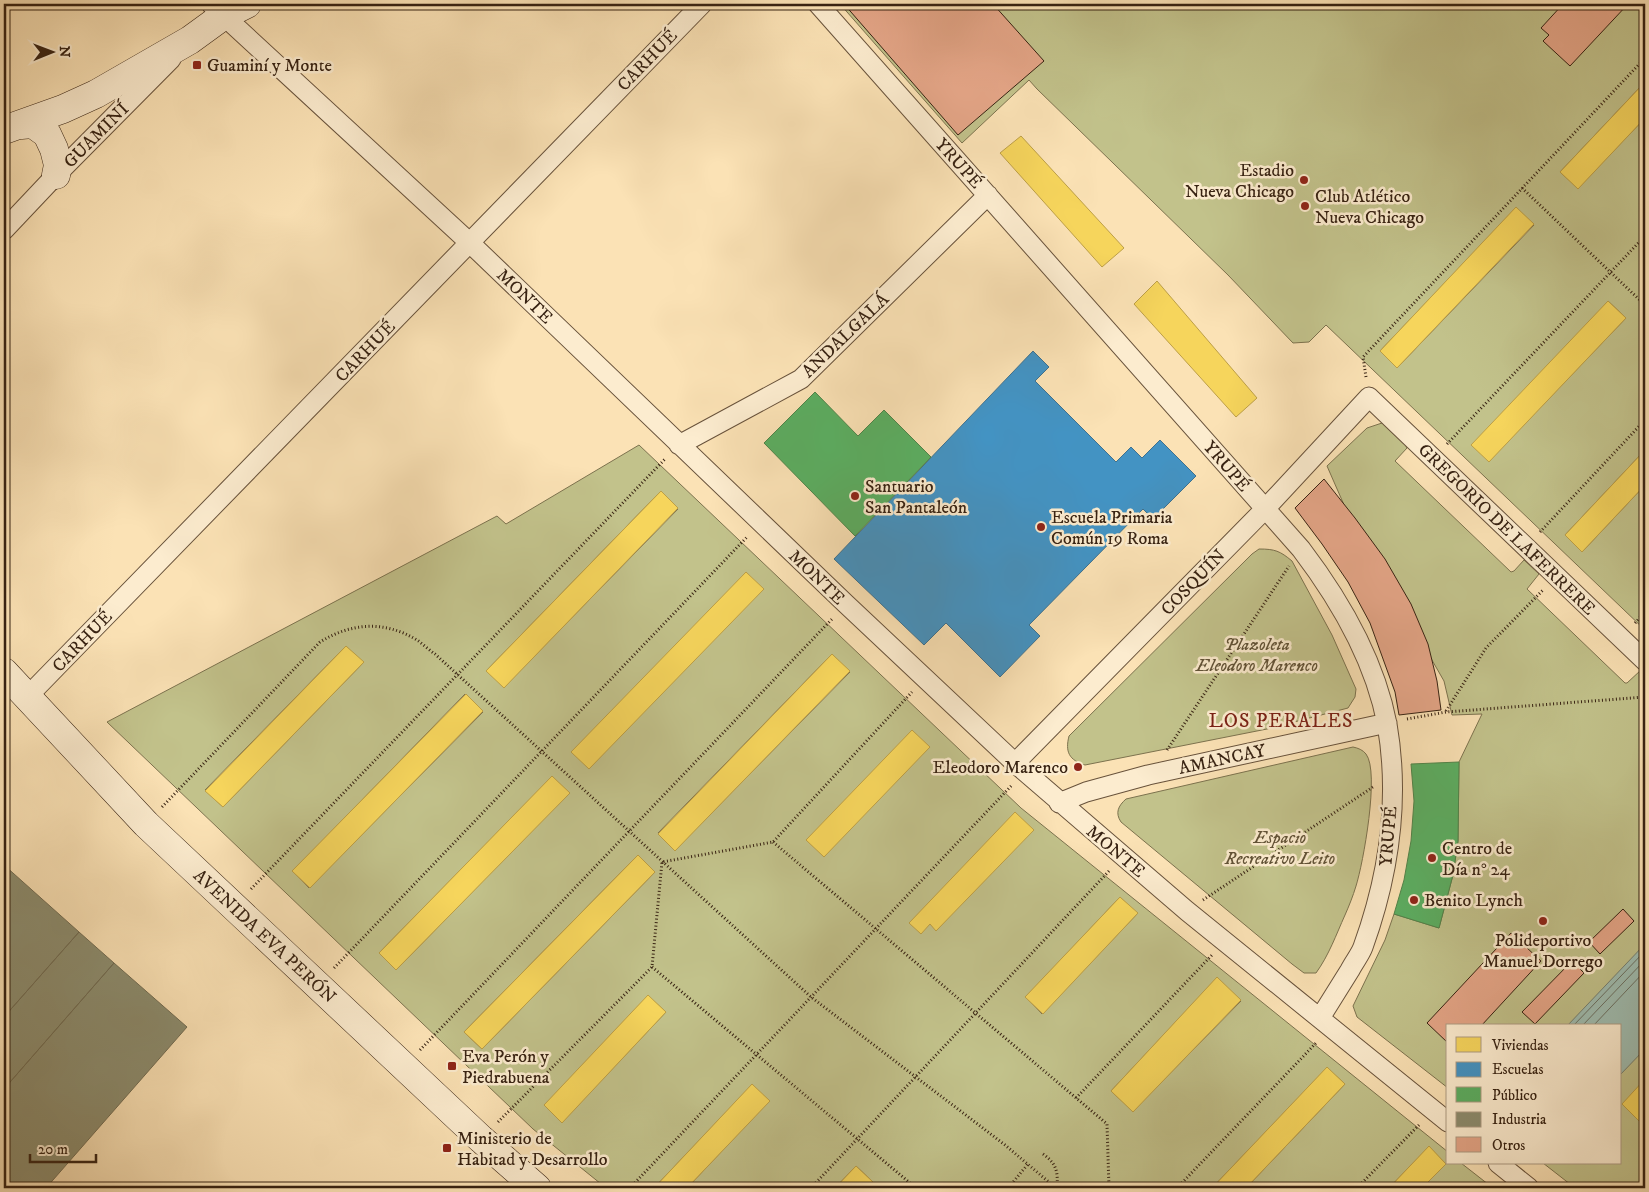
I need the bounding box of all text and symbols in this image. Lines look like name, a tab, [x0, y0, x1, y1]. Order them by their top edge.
street label: CARHUÉ	[613, 25, 683, 96]
north arrow	[28, 28, 78, 78]
text: N	[55, 46, 73, 58]
place label: Guaminí y Monte	[207, 55, 332, 77]
marker: Guaminí y Monte	[191, 59, 203, 71]
street label: GUAMINÍ	[59, 97, 135, 173]
street label: YRUPÉ	[930, 134, 987, 194]
place label: Estadio Nueva Chicago	[1185, 160, 1294, 203]
marker: Estadio Nueva Chicago	[1298, 174, 1310, 186]
place label: Club Atlético Nueva Chicago	[1315, 186, 1424, 229]
marker: Club Atlético Nueva Chicago	[1299, 200, 1311, 212]
street label: MONTE	[491, 264, 557, 329]
street label: ANDALGALÁ	[797, 288, 894, 383]
street label: CARHUÉ	[331, 316, 401, 387]
street label: YRUPÉ	[1198, 437, 1254, 497]
street label: GREGORIO DE LAFERRERE	[1413, 439, 1600, 620]
place label: Santuario San Pantaleón	[865, 476, 968, 519]
marker: Santuario San Pantaleón	[849, 490, 861, 502]
place label: Escuela Primaria Común 19 Roma	[1051, 507, 1173, 550]
marker: Escuela Primaria Común 19 Roma	[1035, 521, 1047, 533]
street label: COSQUÍN	[1156, 544, 1231, 620]
street label: MONTE	[783, 545, 849, 610]
street label: CARHUÉ	[48, 606, 118, 677]
park label: Plazoleta Eleodoro Marenco	[1195, 634, 1318, 677]
district label: LOS PERALES	[1208, 709, 1354, 734]
street label: AMANCAY	[1177, 740, 1268, 780]
place label: Eleodoro Marenco	[933, 757, 1068, 779]
marker: Eleodoro Marenco	[1072, 761, 1084, 773]
street label: YRUPÉ	[1375, 805, 1403, 867]
street label: MONTE	[1081, 821, 1149, 883]
park label: Espacio Recreativo Leito	[1224, 827, 1336, 870]
place label: Centro de Día n° 24	[1442, 838, 1512, 881]
marker: Centro de Día n° 24	[1426, 852, 1438, 864]
street label: AVENIDA EVA PERÓN	[188, 865, 340, 1009]
place label: Benito Lynch	[1424, 890, 1524, 912]
marker: Benito Lynch	[1408, 894, 1420, 906]
marker: Polideportivo Manuel Dorrego	[1537, 915, 1549, 927]
place label: Polideportivo Manuel Dorrego	[1483, 930, 1603, 973]
legend	[1446, 1024, 1622, 1164]
text: Viviendas	[1491, 1036, 1549, 1055]
place label: Eva Perón y Piedrabuena	[462, 1046, 550, 1089]
marker: Eva Perón y Piedrabuena	[446, 1060, 458, 1072]
text: Escuelas	[1492, 1060, 1543, 1079]
text: Público	[1492, 1086, 1537, 1105]
text: Industria	[1492, 1110, 1547, 1129]
place label: Ministerio de Habitad y Desarrollo	[457, 1128, 608, 1171]
scale bar	[30, 1132, 96, 1164]
text: Otros	[1492, 1136, 1525, 1155]
text: 20 m	[38, 1140, 68, 1159]
marker: Ministerio de Habitad y Desarrollo	[441, 1142, 453, 1154]

